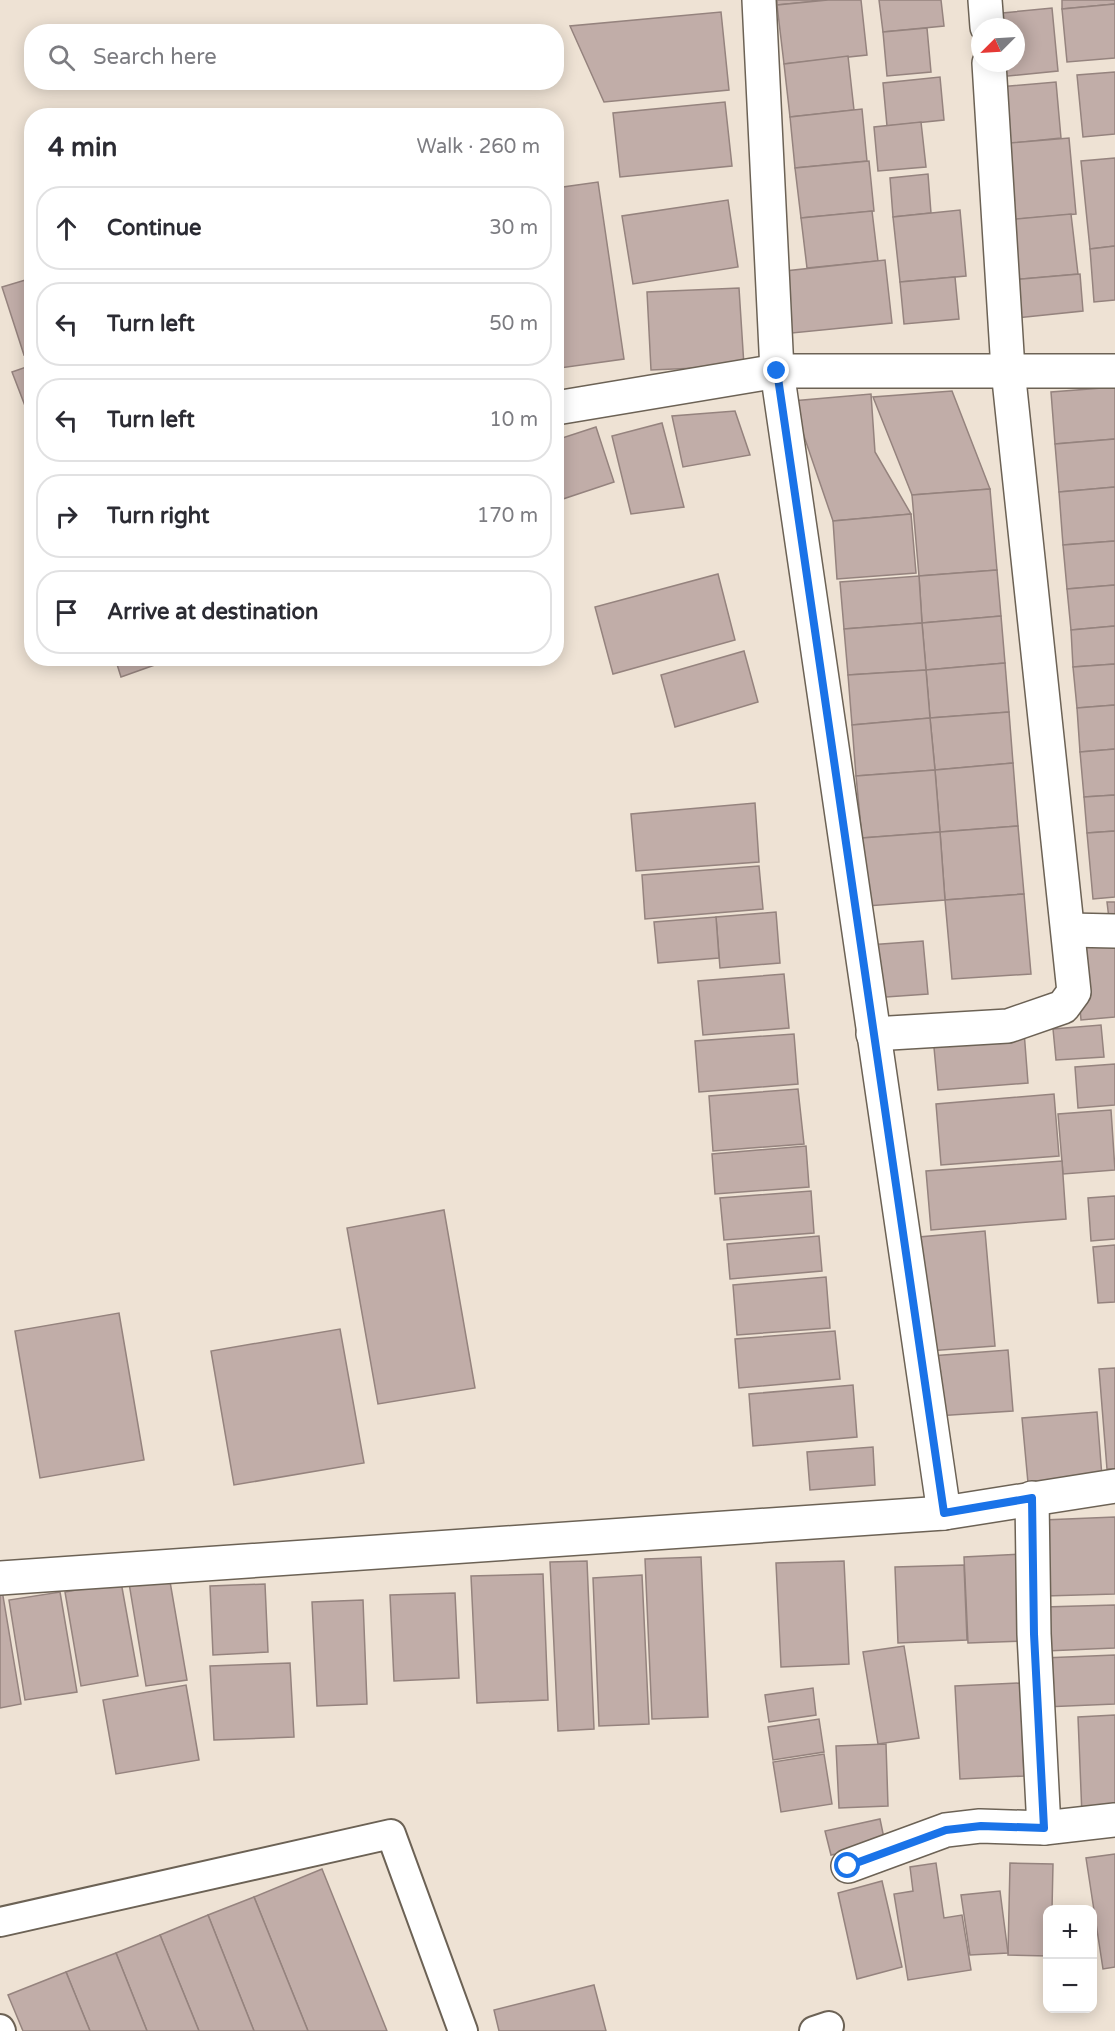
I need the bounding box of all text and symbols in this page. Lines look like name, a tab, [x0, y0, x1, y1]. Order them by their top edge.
north arrow	[971, 18, 1025, 72]
search box	[24, 24, 564, 90]
icon: search	[45, 41, 78, 74]
text: Search here	[93, 44, 217, 70]
text: 4 min	[48, 132, 117, 163]
text: Walk · 260 m	[417, 135, 540, 159]
icon: ahead	[50, 212, 83, 245]
text: Continue	[107, 215, 202, 241]
text: 30 m	[489, 216, 538, 240]
icon: left	[50, 308, 83, 341]
text: Turn left	[107, 311, 195, 337]
text: 50 m	[489, 312, 538, 336]
route end	[763, 357, 789, 383]
icon: left	[50, 404, 83, 437]
text: Turn left	[107, 407, 195, 433]
text: 10 m	[489, 408, 538, 432]
icon: right	[50, 500, 83, 533]
text: Turn right	[107, 503, 209, 529]
text: 170 m	[477, 504, 538, 528]
icon: arrive	[50, 596, 83, 629]
text: Arrive at destination	[107, 599, 318, 625]
route start	[834, 1852, 860, 1878]
map controls	[1043, 1905, 1097, 2013]
button: +	[1043, 1905, 1097, 1959]
button: −	[1043, 1959, 1097, 2013]

